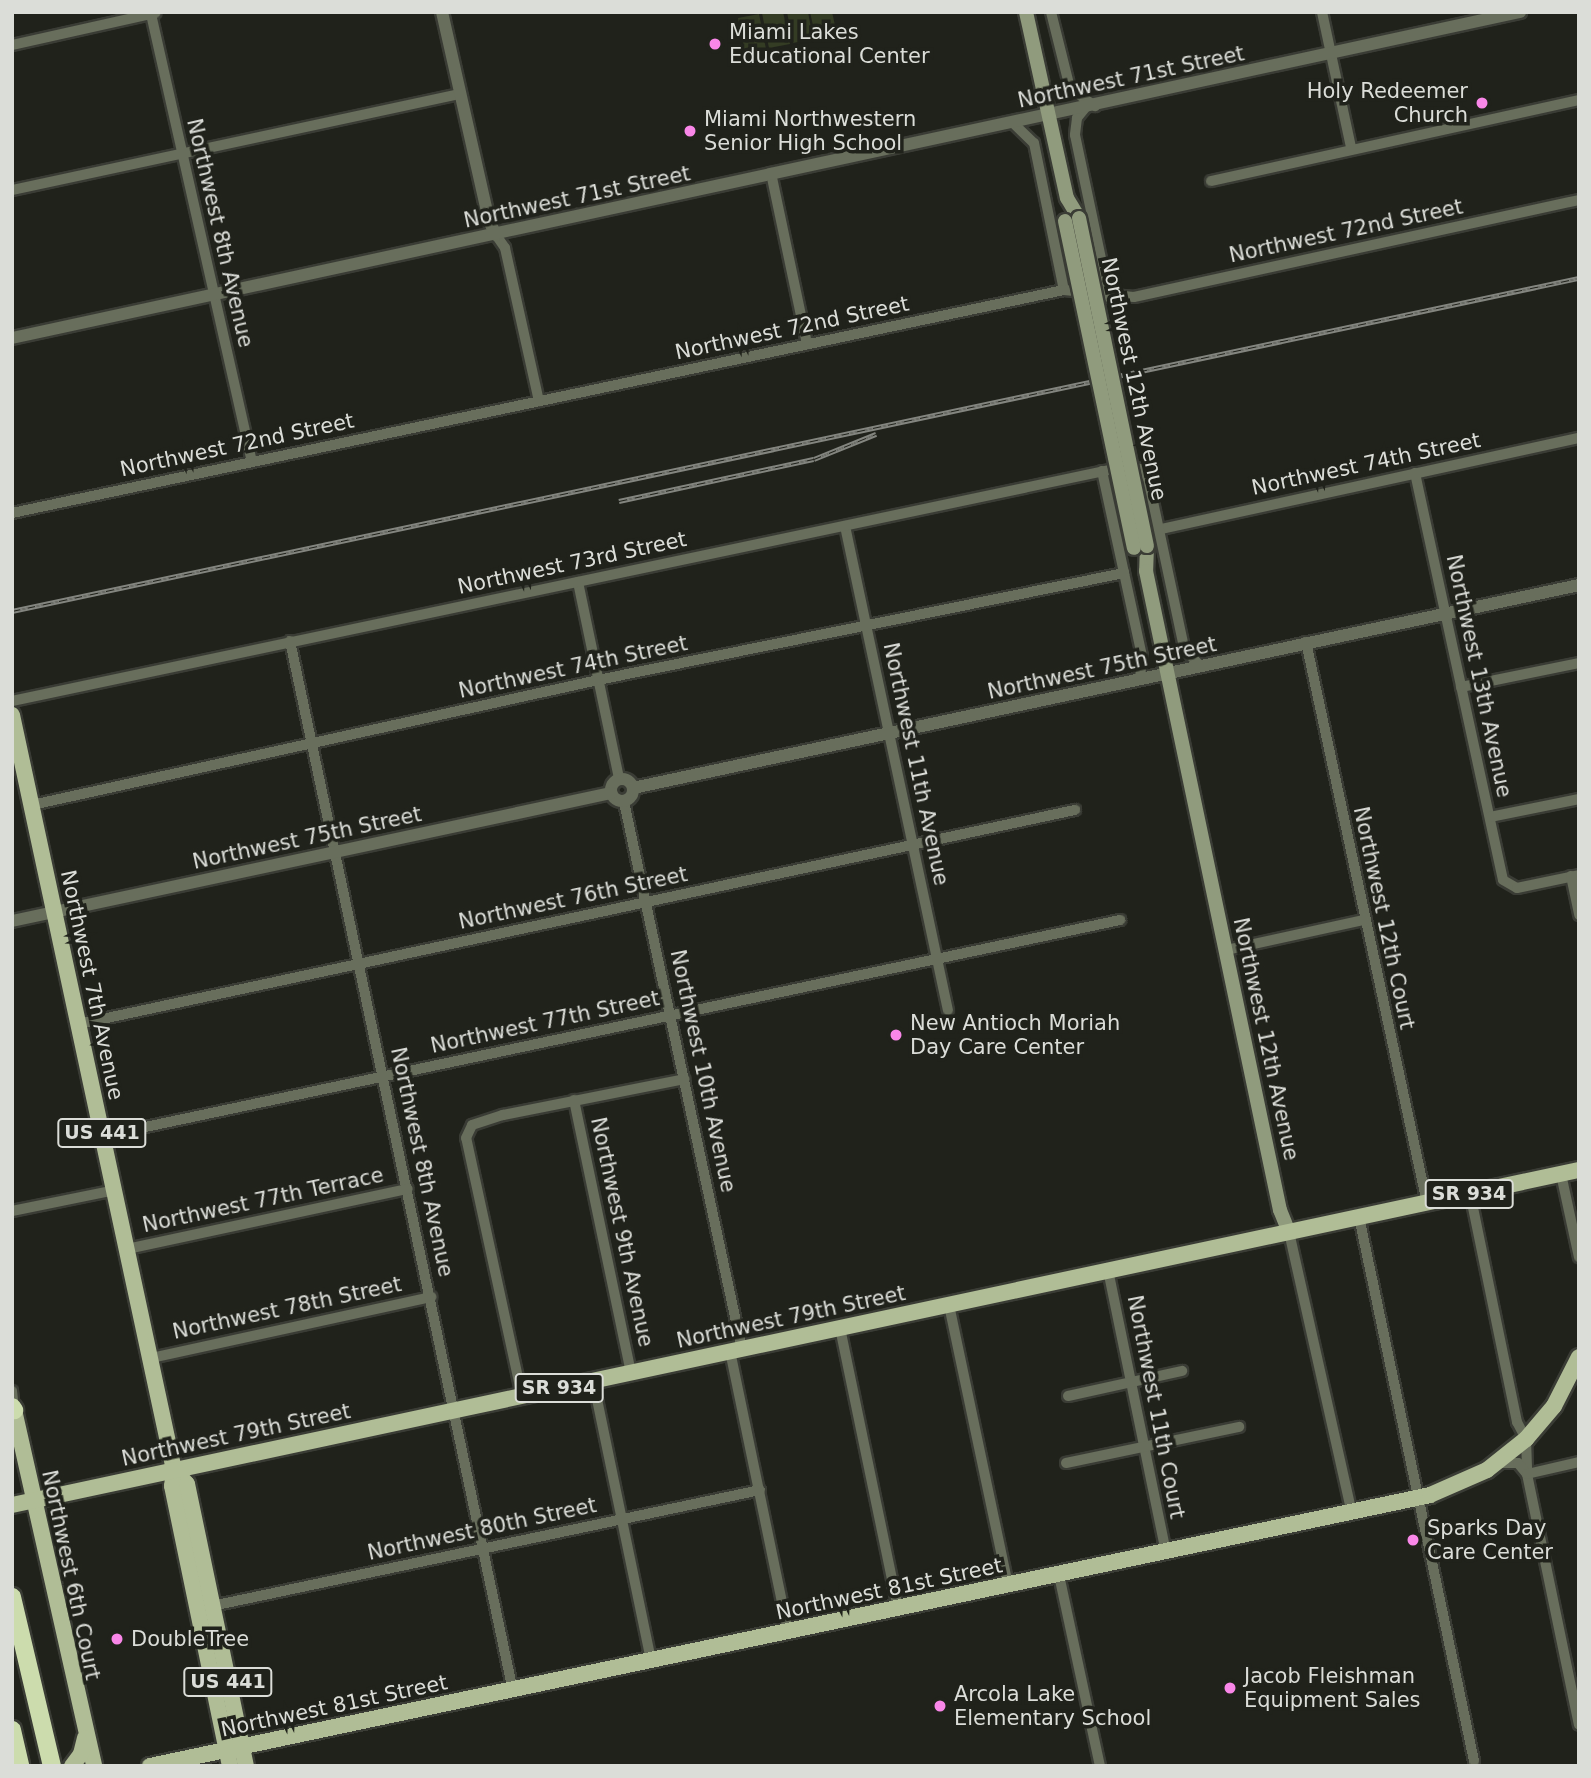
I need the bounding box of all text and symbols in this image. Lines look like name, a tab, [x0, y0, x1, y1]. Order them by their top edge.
place label: Miami Lakes Educational Center	[729, 19, 930, 69]
marker: Miami Lakes Educational Center	[707, 36, 723, 52]
street label: Northwest 71st Street	[1015, 41, 1247, 113]
place label: Holy Redeemer Church	[1307, 78, 1468, 128]
marker: Holy Redeemer Church	[1474, 95, 1490, 111]
place label: Miami Northwestern Senior High School	[704, 106, 916, 156]
street label: Northwest 8th Avenue	[181, 116, 259, 350]
marker: Miami Northwestern Senior High School	[682, 123, 698, 139]
street label: Northwest 71st Street	[461, 161, 693, 233]
street label: Northwest 72nd Street	[1227, 194, 1465, 268]
street label: Northwest 12th Avenue	[1096, 255, 1172, 503]
street label: Northwest 72nd Street	[673, 291, 911, 365]
street label: Northwest 72nd Street	[118, 408, 356, 482]
street label: Northwest 74th Street	[1249, 427, 1483, 501]
street label: Northwest 73rd Street	[455, 526, 689, 600]
street label: Northwest 13th Avenue	[1441, 552, 1517, 800]
street label: Northwest 74th Street	[456, 630, 690, 704]
street label: Northwest 75th Street	[985, 631, 1219, 705]
street label: Northwest 11th Avenue	[878, 640, 954, 888]
street label: Northwest 75th Street	[190, 801, 424, 875]
street label: Northwest 12th Court	[1348, 804, 1420, 1032]
street label: Northwest 76th Street	[456, 861, 690, 935]
street label: Northwest 7th Avenue	[55, 868, 129, 1102]
street label: Northwest 12th Avenue	[1228, 915, 1304, 1163]
street label: Northwest 10th Avenue	[665, 947, 741, 1195]
street label: Northwest 77th Street	[428, 985, 662, 1059]
place label: New Antioch Moriah Day Care Center	[910, 1010, 1120, 1060]
marker: New Antioch Moriah Day Care Center	[888, 1027, 904, 1043]
street label: Northwest 8th Avenue	[385, 1045, 459, 1279]
street label: Northwest 9th Avenue	[585, 1115, 659, 1349]
road number: US 441	[56, 1118, 148, 1148]
street label: Northwest 77th Terrace	[140, 1162, 386, 1238]
road number: SR 934	[1424, 1178, 1514, 1210]
street label: Northwest 78th Street	[170, 1271, 404, 1345]
street label: Northwest 79th Street	[674, 1280, 908, 1354]
street label: Northwest 11th Court	[1122, 1293, 1190, 1521]
road number: SR 934	[514, 1372, 604, 1404]
street label: Northwest 79th Street	[119, 1398, 353, 1472]
street label: Northwest 6th Court	[36, 1468, 106, 1682]
street label: Northwest 80th Street	[365, 1492, 599, 1566]
place label: Sparks Day Care Center	[1427, 1515, 1553, 1565]
marker: Sparks Day Care Center	[1405, 1532, 1421, 1548]
street label: Northwest 81st Street	[773, 1553, 1005, 1625]
place label: DoubleTree	[131, 1626, 249, 1652]
marker: DoubleTree	[109, 1631, 125, 1647]
place label: Jacob Fleishman Equipment Sales	[1244, 1663, 1421, 1713]
road number: US 441	[182, 1666, 274, 1698]
street label: Northwest 81st Street	[218, 1670, 450, 1742]
marker: Jacob Fleishman Equipment Sales	[1222, 1680, 1238, 1696]
place label: Arcola Lake Elementary School	[954, 1681, 1151, 1731]
marker: Arcola Lake Elementary School	[932, 1698, 948, 1714]

